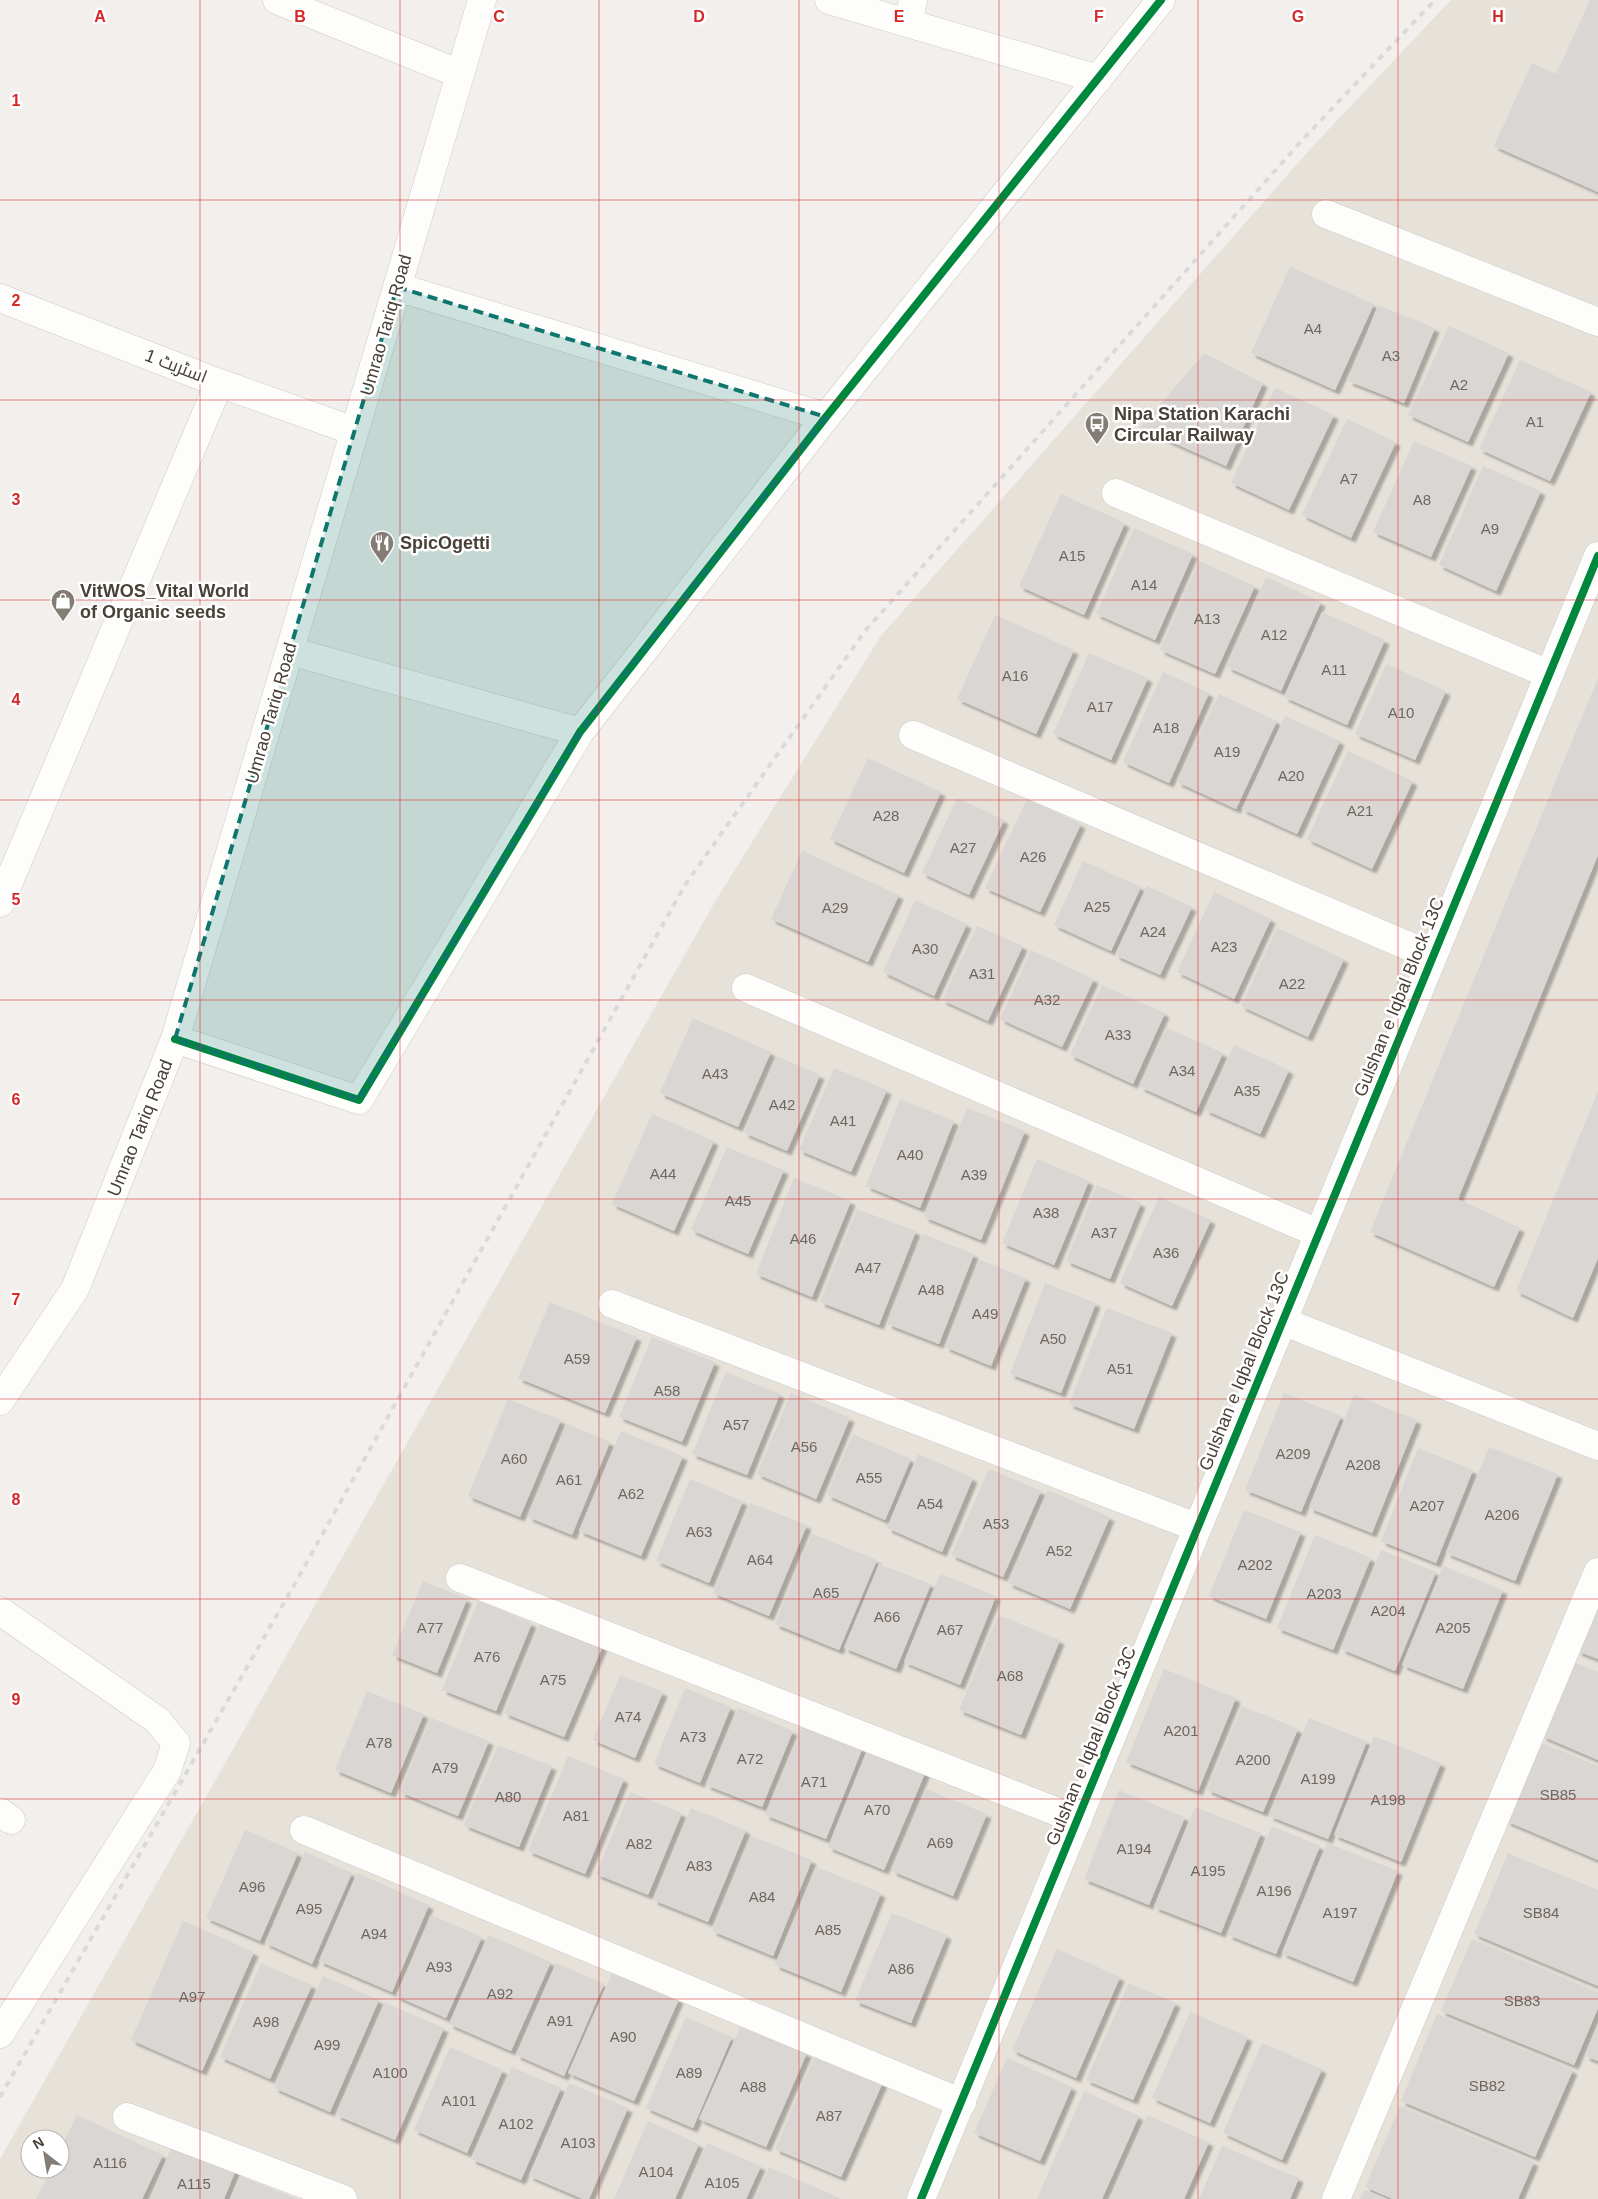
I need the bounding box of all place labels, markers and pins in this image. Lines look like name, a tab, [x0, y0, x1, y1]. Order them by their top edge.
place label: Nipa Station Karachi Circular Railway	[1114, 404, 1290, 445]
bus stop icon: Nipa Station Karachi Circular Railway	[1084, 411, 1110, 445]
restaurant icon: SpicOgetti	[369, 530, 395, 564]
place label: SpicOgetti	[400, 533, 490, 553]
place label: VitWOS_Vital World of Organic seeds	[80, 581, 249, 622]
shop icon: VitWOS_Vital World of Organic seeds	[50, 588, 76, 622]

